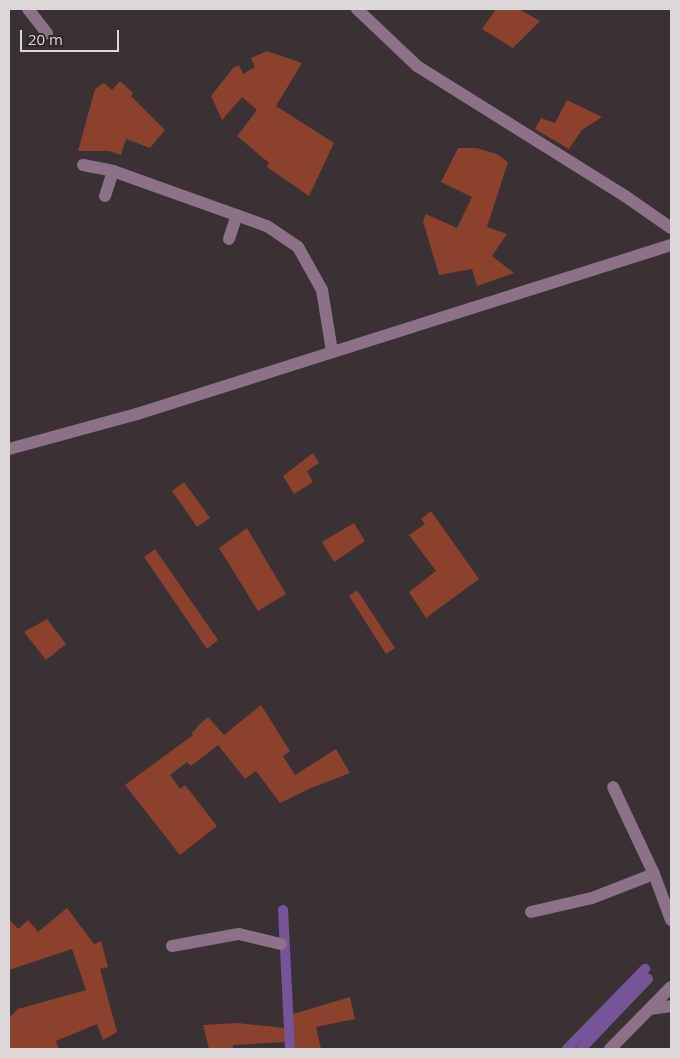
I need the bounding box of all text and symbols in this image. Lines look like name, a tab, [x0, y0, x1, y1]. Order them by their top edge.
scale bar	[22, 20, 121, 52]
text: 20 m	[28, 29, 63, 49]

